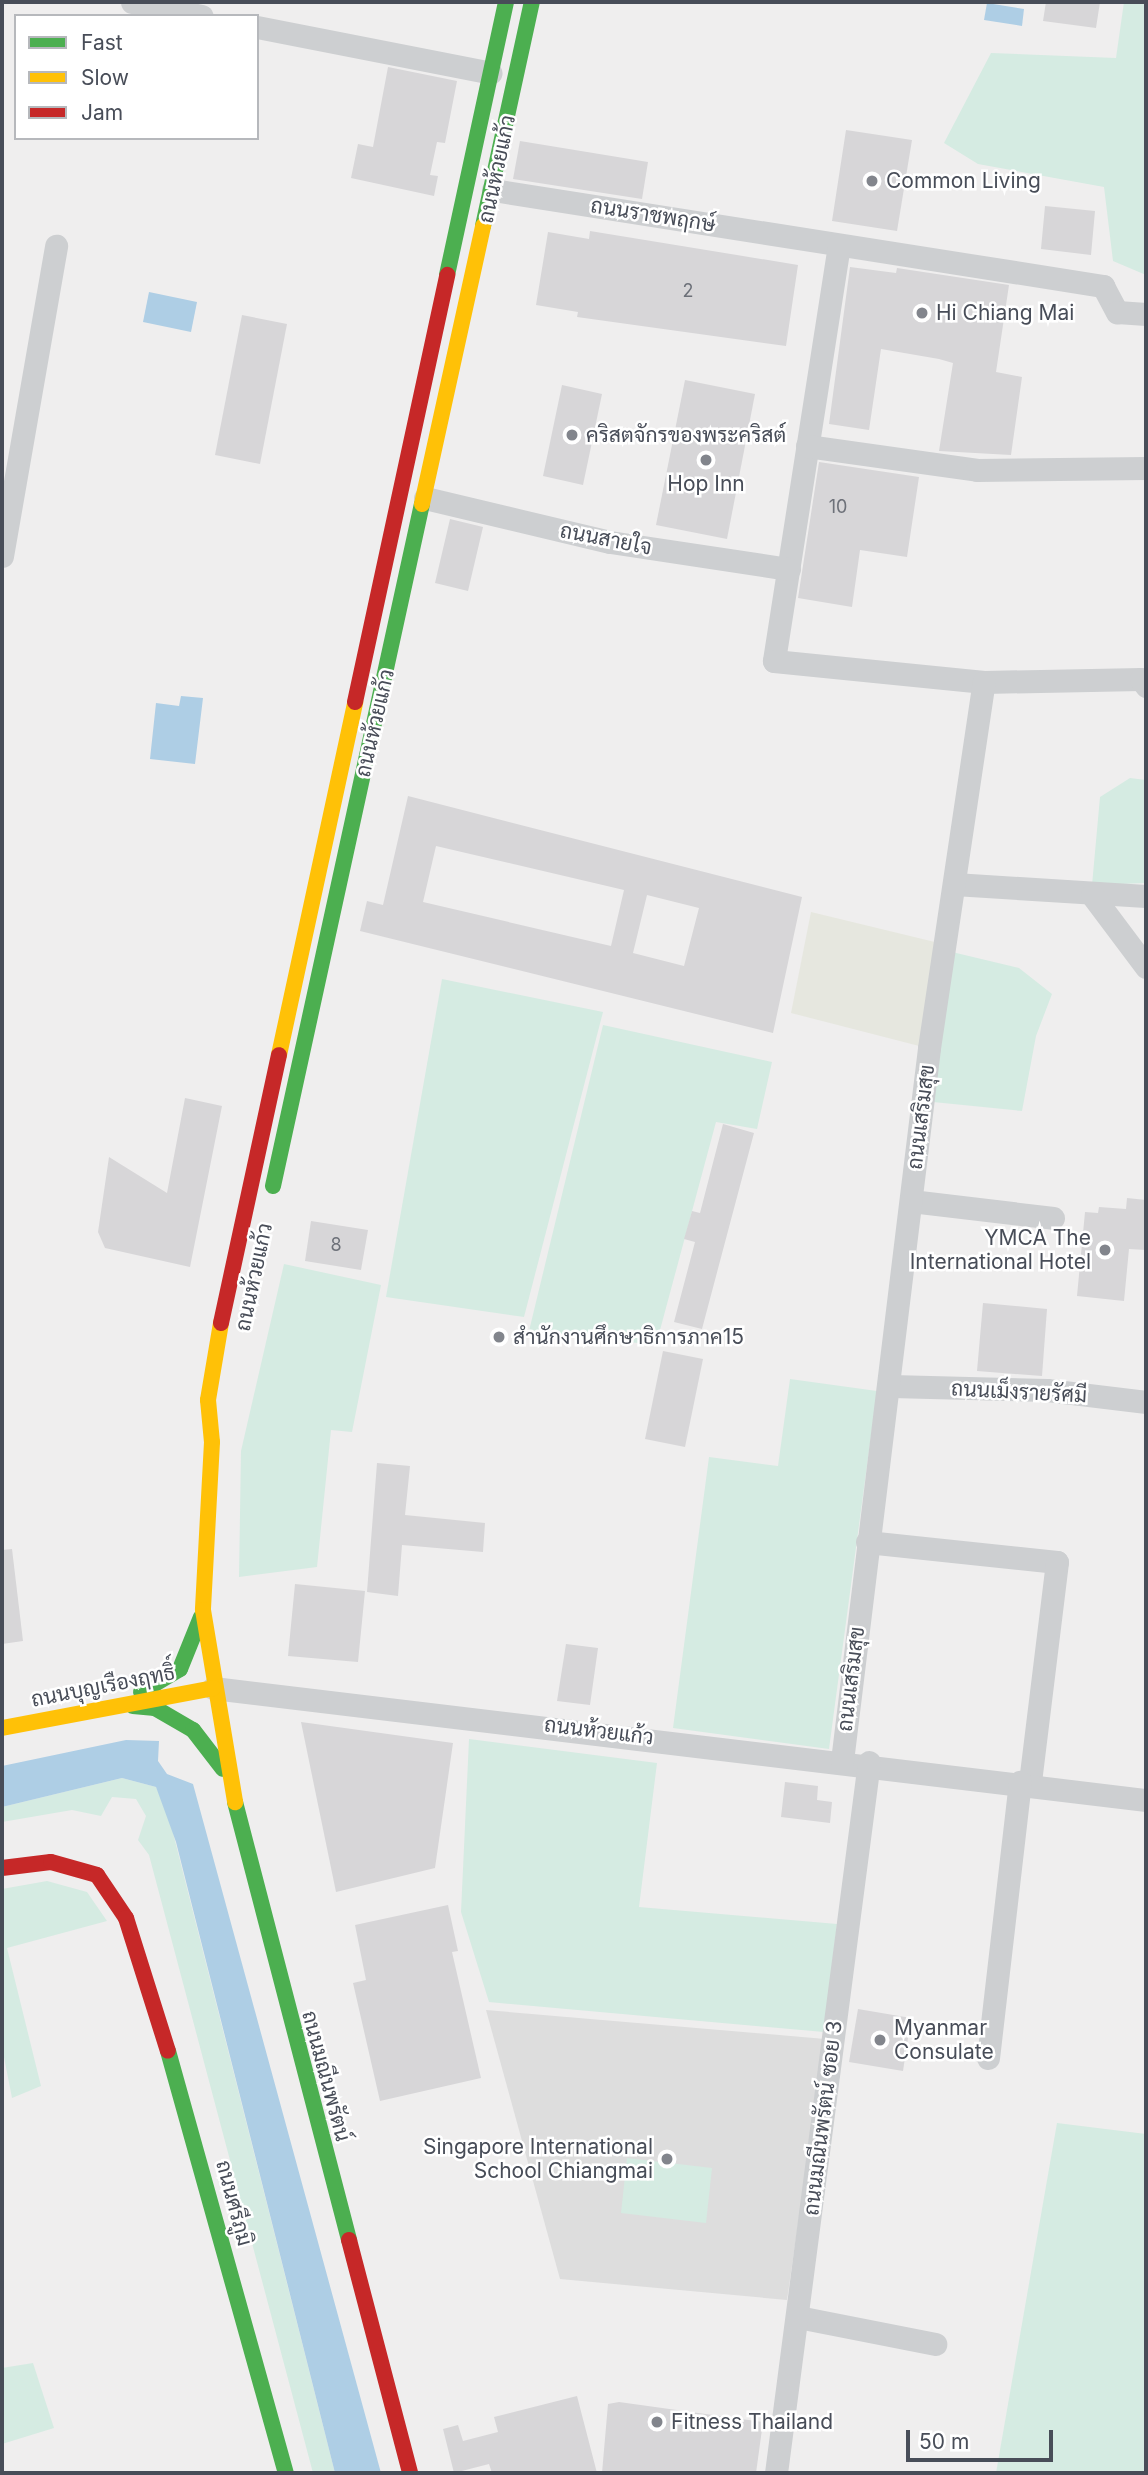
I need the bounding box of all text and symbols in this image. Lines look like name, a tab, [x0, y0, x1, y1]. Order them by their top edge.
legend	[14, 14, 259, 140]
text: Fast	[81, 30, 123, 55]
text: Slow	[81, 65, 129, 90]
text: Jam	[81, 100, 123, 125]
street label: ถนนห้วยแก้ว	[473, 113, 521, 225]
place label: Common Living	[886, 168, 1041, 194]
marker: Common Living	[864, 173, 880, 189]
street label: ถนนราชพฤกษ์	[589, 193, 717, 237]
house number: 2	[683, 280, 693, 302]
place label: Hi Chiang Mai	[936, 300, 1074, 326]
marker: Hi Chiang Mai	[914, 305, 930, 321]
place label: คริสตจักรของพระคริสต์	[586, 422, 786, 448]
marker: คริสตจักรของพระคริสต์	[564, 427, 580, 443]
marker: Hop Inn	[698, 452, 714, 468]
place label: Hop Inn	[667, 471, 745, 497]
house number: 10	[829, 496, 847, 518]
street label: ถนนสายใจ	[558, 518, 654, 560]
street label: ถนนห้วยแก้ว	[350, 667, 400, 779]
street label: ถนนเสริมสุข	[902, 1063, 940, 1171]
street label: ถนนห้วยแก้ว	[230, 1221, 278, 1333]
place label: YMCA The International Hotel	[910, 1225, 1091, 1275]
house number: 8	[330, 1234, 342, 1256]
marker: YMCA The International Hotel	[1097, 1242, 1113, 1258]
place label: สำนักงานศึกษาธิการภาค15	[513, 1324, 744, 1350]
marker: สำนักงานศึกษาธิการภาค15	[491, 1329, 507, 1345]
street label: ถนนเม็งรายรัศมี	[950, 1376, 1088, 1408]
street label: ถนนเสริมสุข	[832, 1625, 870, 1733]
street label: ถนนบุญเรืองฤทธิ์	[29, 1660, 177, 1712]
street label: ถนนห้วยแก้ว	[543, 1712, 655, 1750]
street label: ถนนมณีนพรัตน์	[296, 2008, 356, 2144]
place label: Myanmar Consulate	[894, 2015, 994, 2065]
street label: ถนนมณีนพรัตน์ ซอย 3	[799, 2019, 847, 2217]
marker: Myanmar Consulate	[872, 2032, 888, 2048]
place label: Singapore International School Chiangmai	[423, 2134, 653, 2184]
marker: Singapore International School Chiangmai	[659, 2151, 675, 2167]
street label: ถนนศรีภูมิ	[210, 2157, 258, 2249]
place label: Fitness Thailand	[671, 2409, 833, 2435]
marker: Fitness Thailand	[649, 2414, 665, 2430]
scale bar	[910, 2416, 1057, 2460]
text: 50 m	[919, 2429, 969, 2454]

